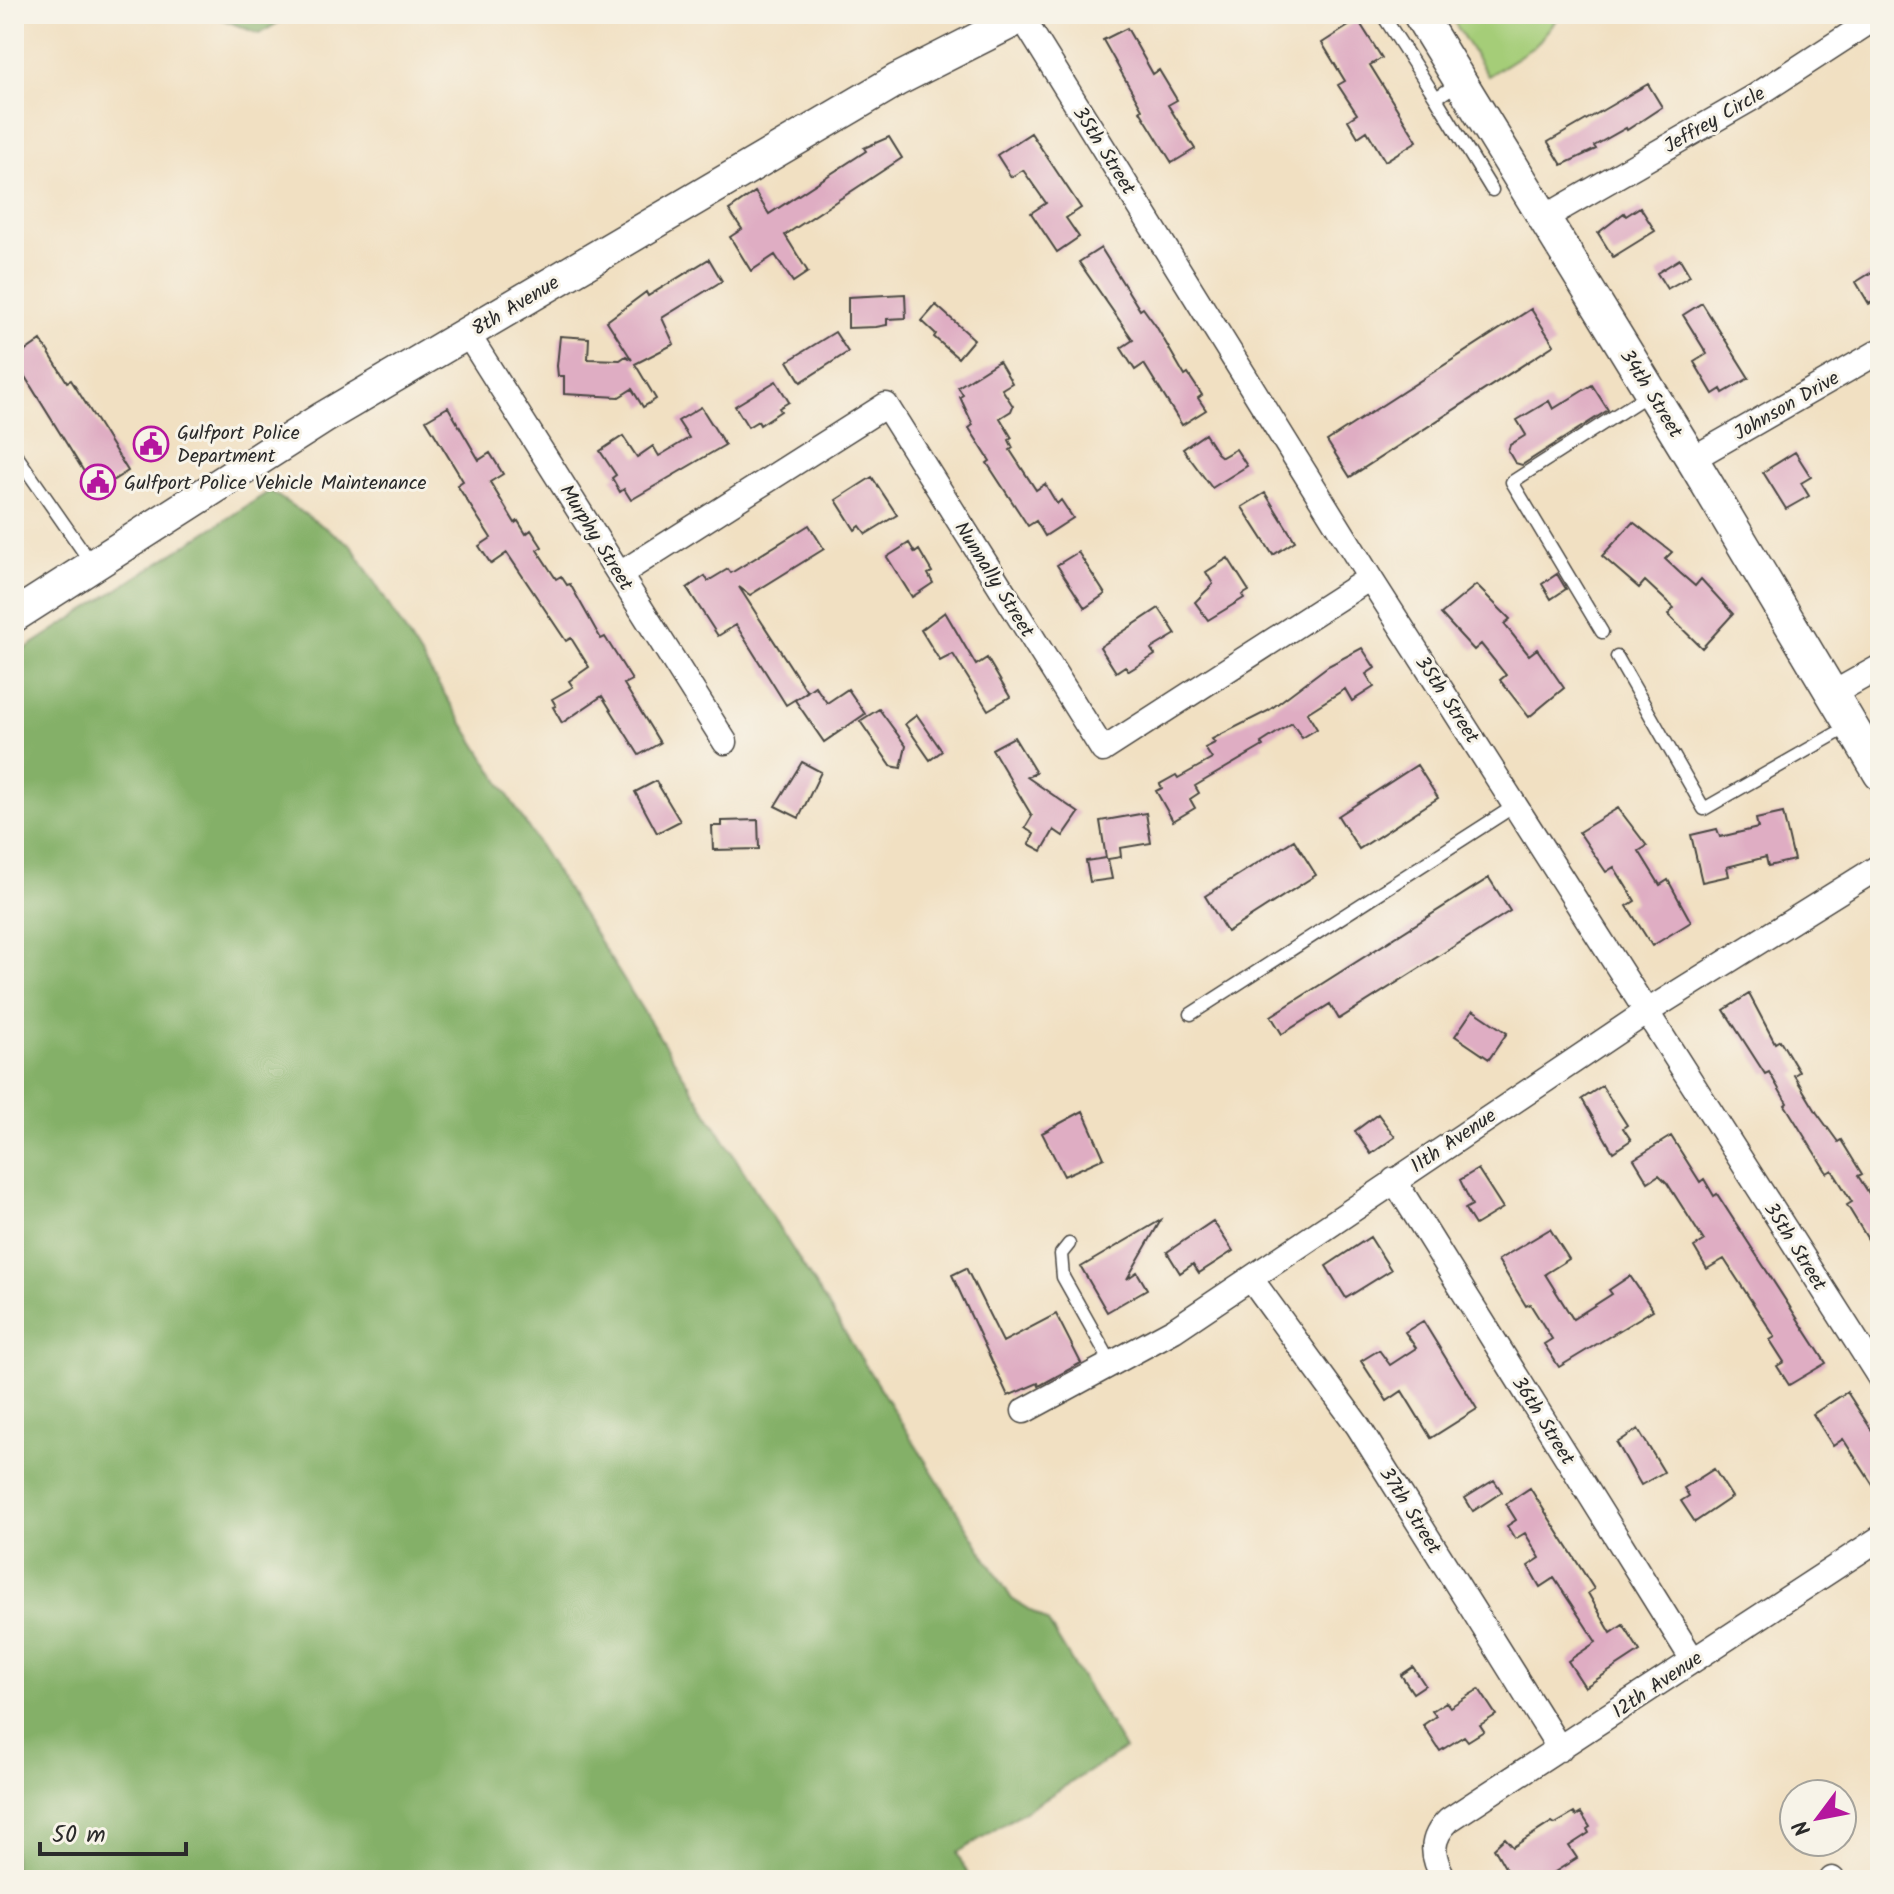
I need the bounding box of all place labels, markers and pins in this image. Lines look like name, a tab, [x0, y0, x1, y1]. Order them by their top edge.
place label: Gulfport Police Department	[177, 418, 300, 473]
public building icon: Gulfport Police Department	[132, 425, 170, 463]
public building icon: Gulfport Police Vehicle Maintenance	[79, 463, 117, 501]
place label: Gulfport Police Vehicle Maintenance	[124, 468, 427, 500]

